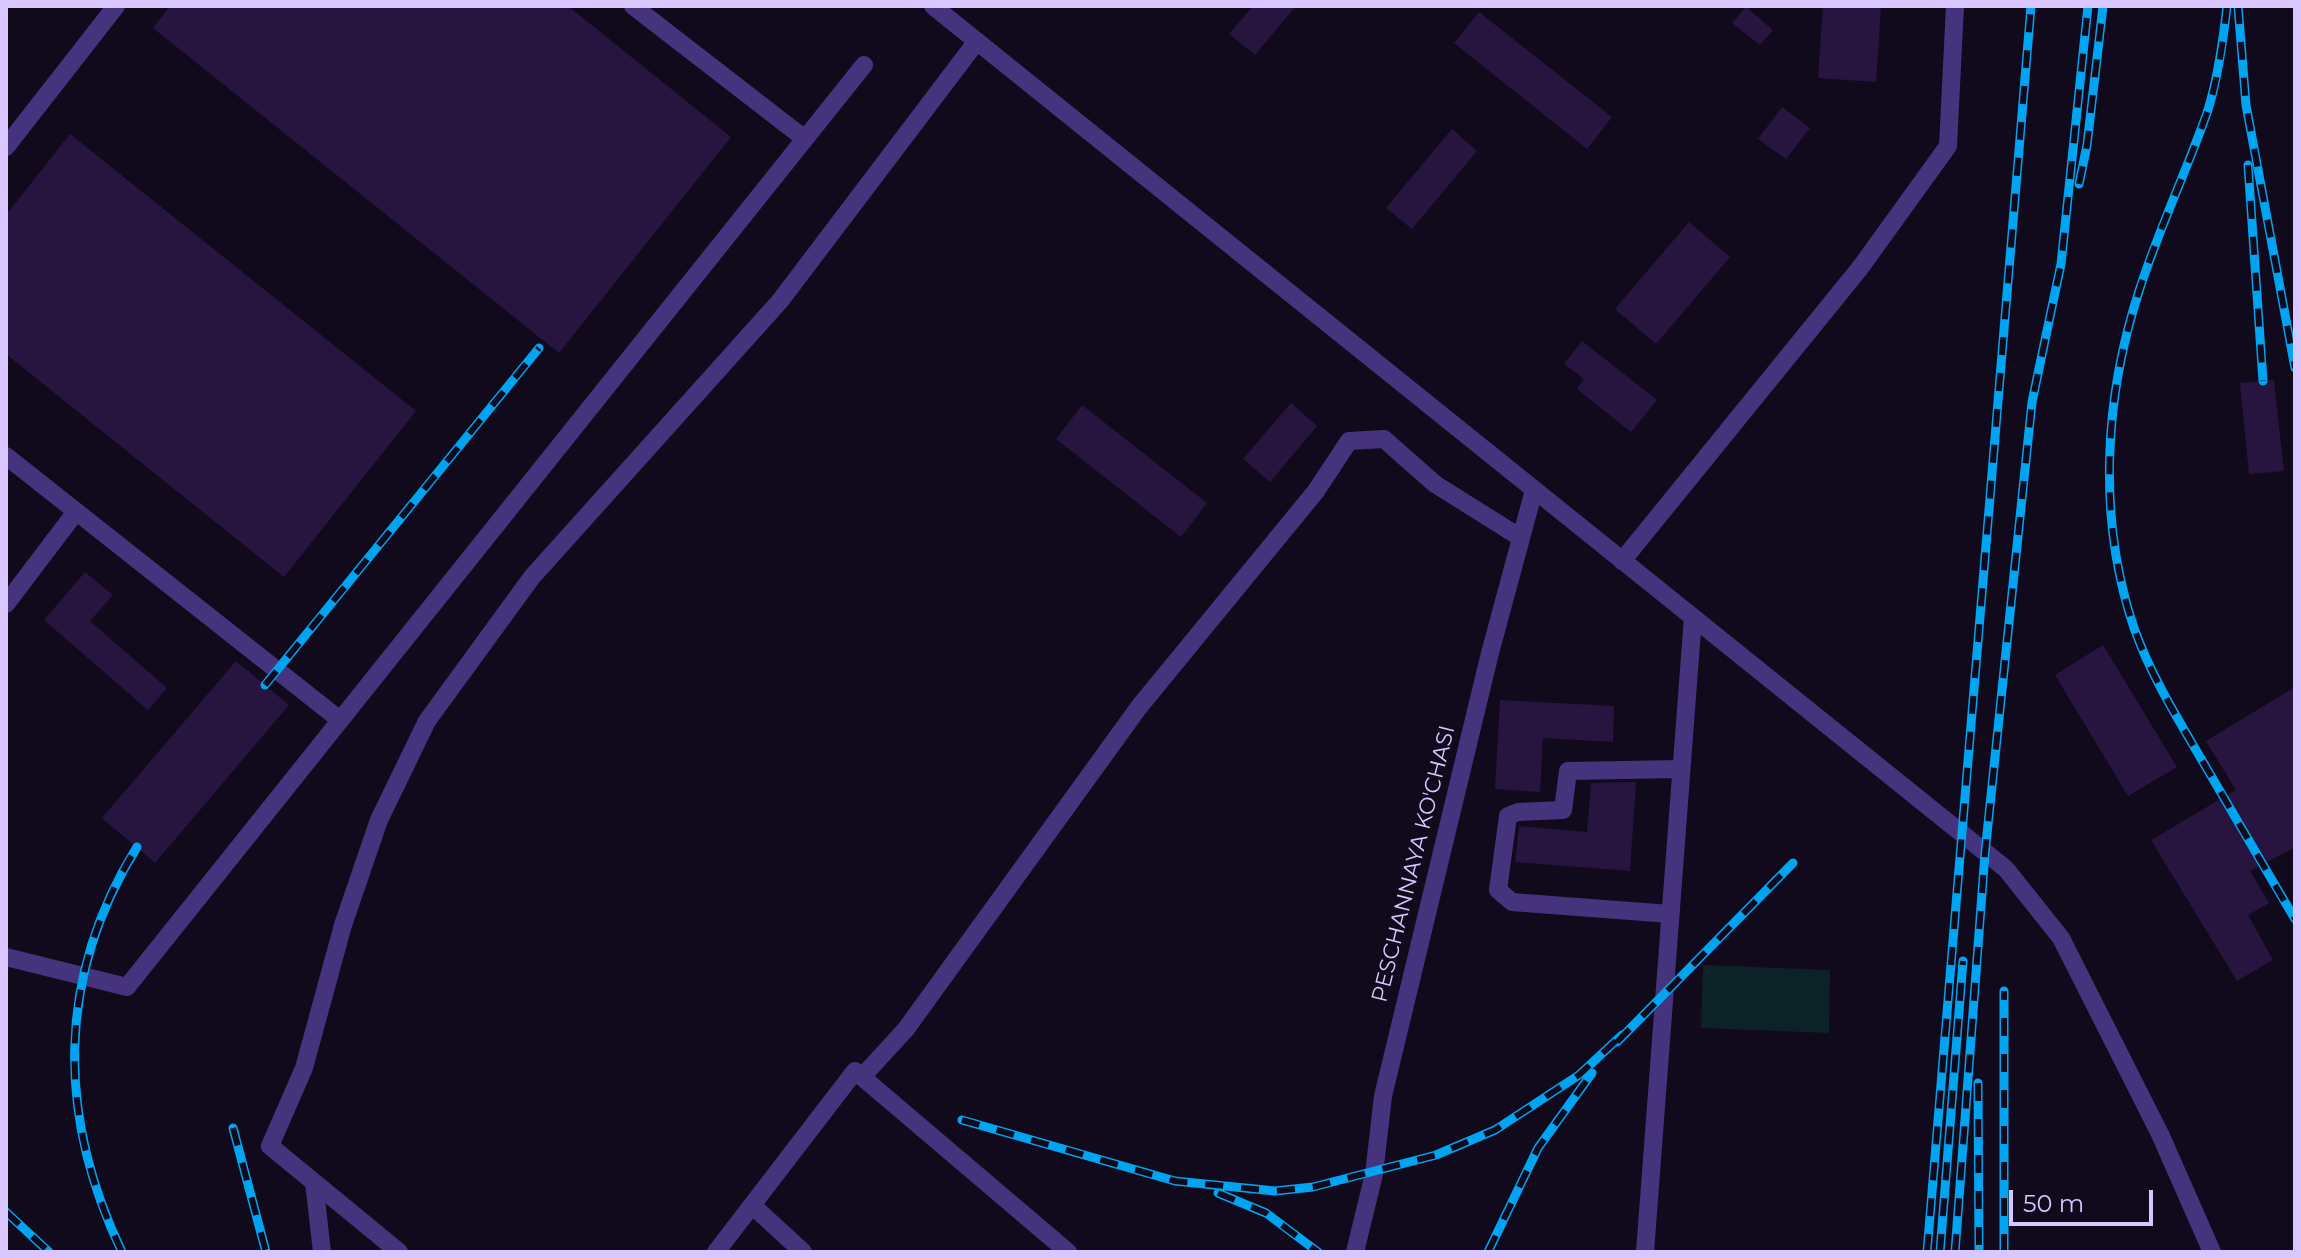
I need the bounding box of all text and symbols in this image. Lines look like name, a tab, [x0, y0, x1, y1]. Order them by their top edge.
street label: PESCHANNAYA KO'CHASI	[1367, 723, 1461, 1005]
scale bar	[2013, 1174, 2157, 1224]
text: 50 m	[2023, 1189, 2084, 1218]

